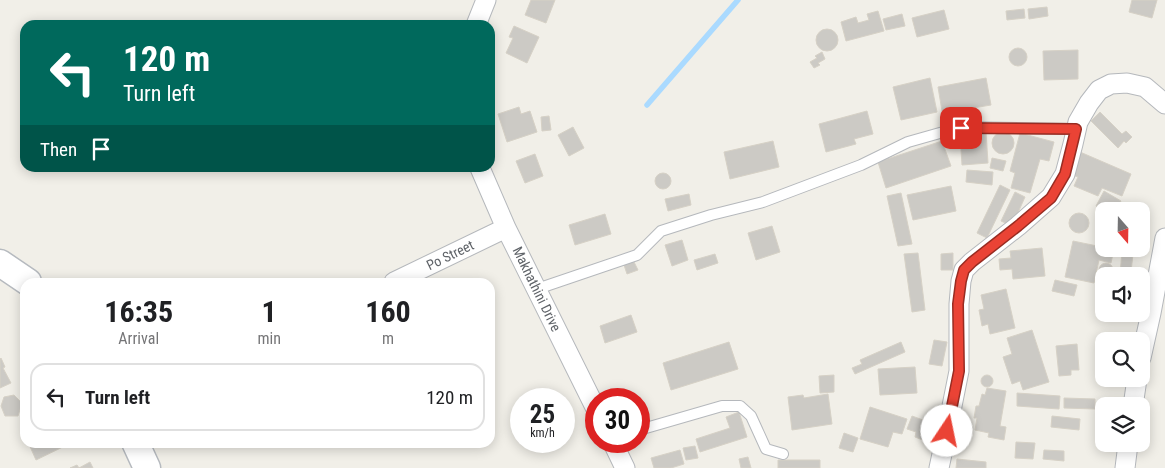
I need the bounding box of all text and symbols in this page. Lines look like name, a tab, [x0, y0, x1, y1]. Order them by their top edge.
text: 120 m	[123, 39, 210, 80]
icon: left	[40, 40, 105, 105]
text: Turn left	[123, 81, 195, 106]
pin	[940, 107, 982, 149]
icon: arrive	[947, 114, 975, 142]
icon: arrive	[87, 135, 115, 163]
text: Then	[40, 138, 77, 161]
north arrow	[1095, 202, 1150, 258]
map controls	[1095, 202, 1150, 452]
street label: Po Street	[424, 237, 476, 273]
street label: Makhathini Drive	[510, 244, 565, 334]
button: sound	[1095, 267, 1150, 322]
text: 16:35	[104, 294, 173, 329]
text: 1	[262, 294, 277, 329]
text: 160	[365, 294, 411, 329]
text: Arrival	[118, 329, 159, 348]
text: min	[257, 329, 281, 348]
text: m	[382, 329, 394, 348]
button: search	[1095, 332, 1150, 387]
icon: left	[42, 383, 70, 411]
text: Turn left	[85, 386, 150, 409]
text: 120 m	[426, 386, 473, 409]
speed limit sign: 30	[585, 388, 650, 453]
button: layers	[1095, 397, 1150, 452]
text: 25	[530, 400, 555, 429]
position arrow	[920, 404, 972, 456]
text: km/h	[530, 426, 555, 440]

